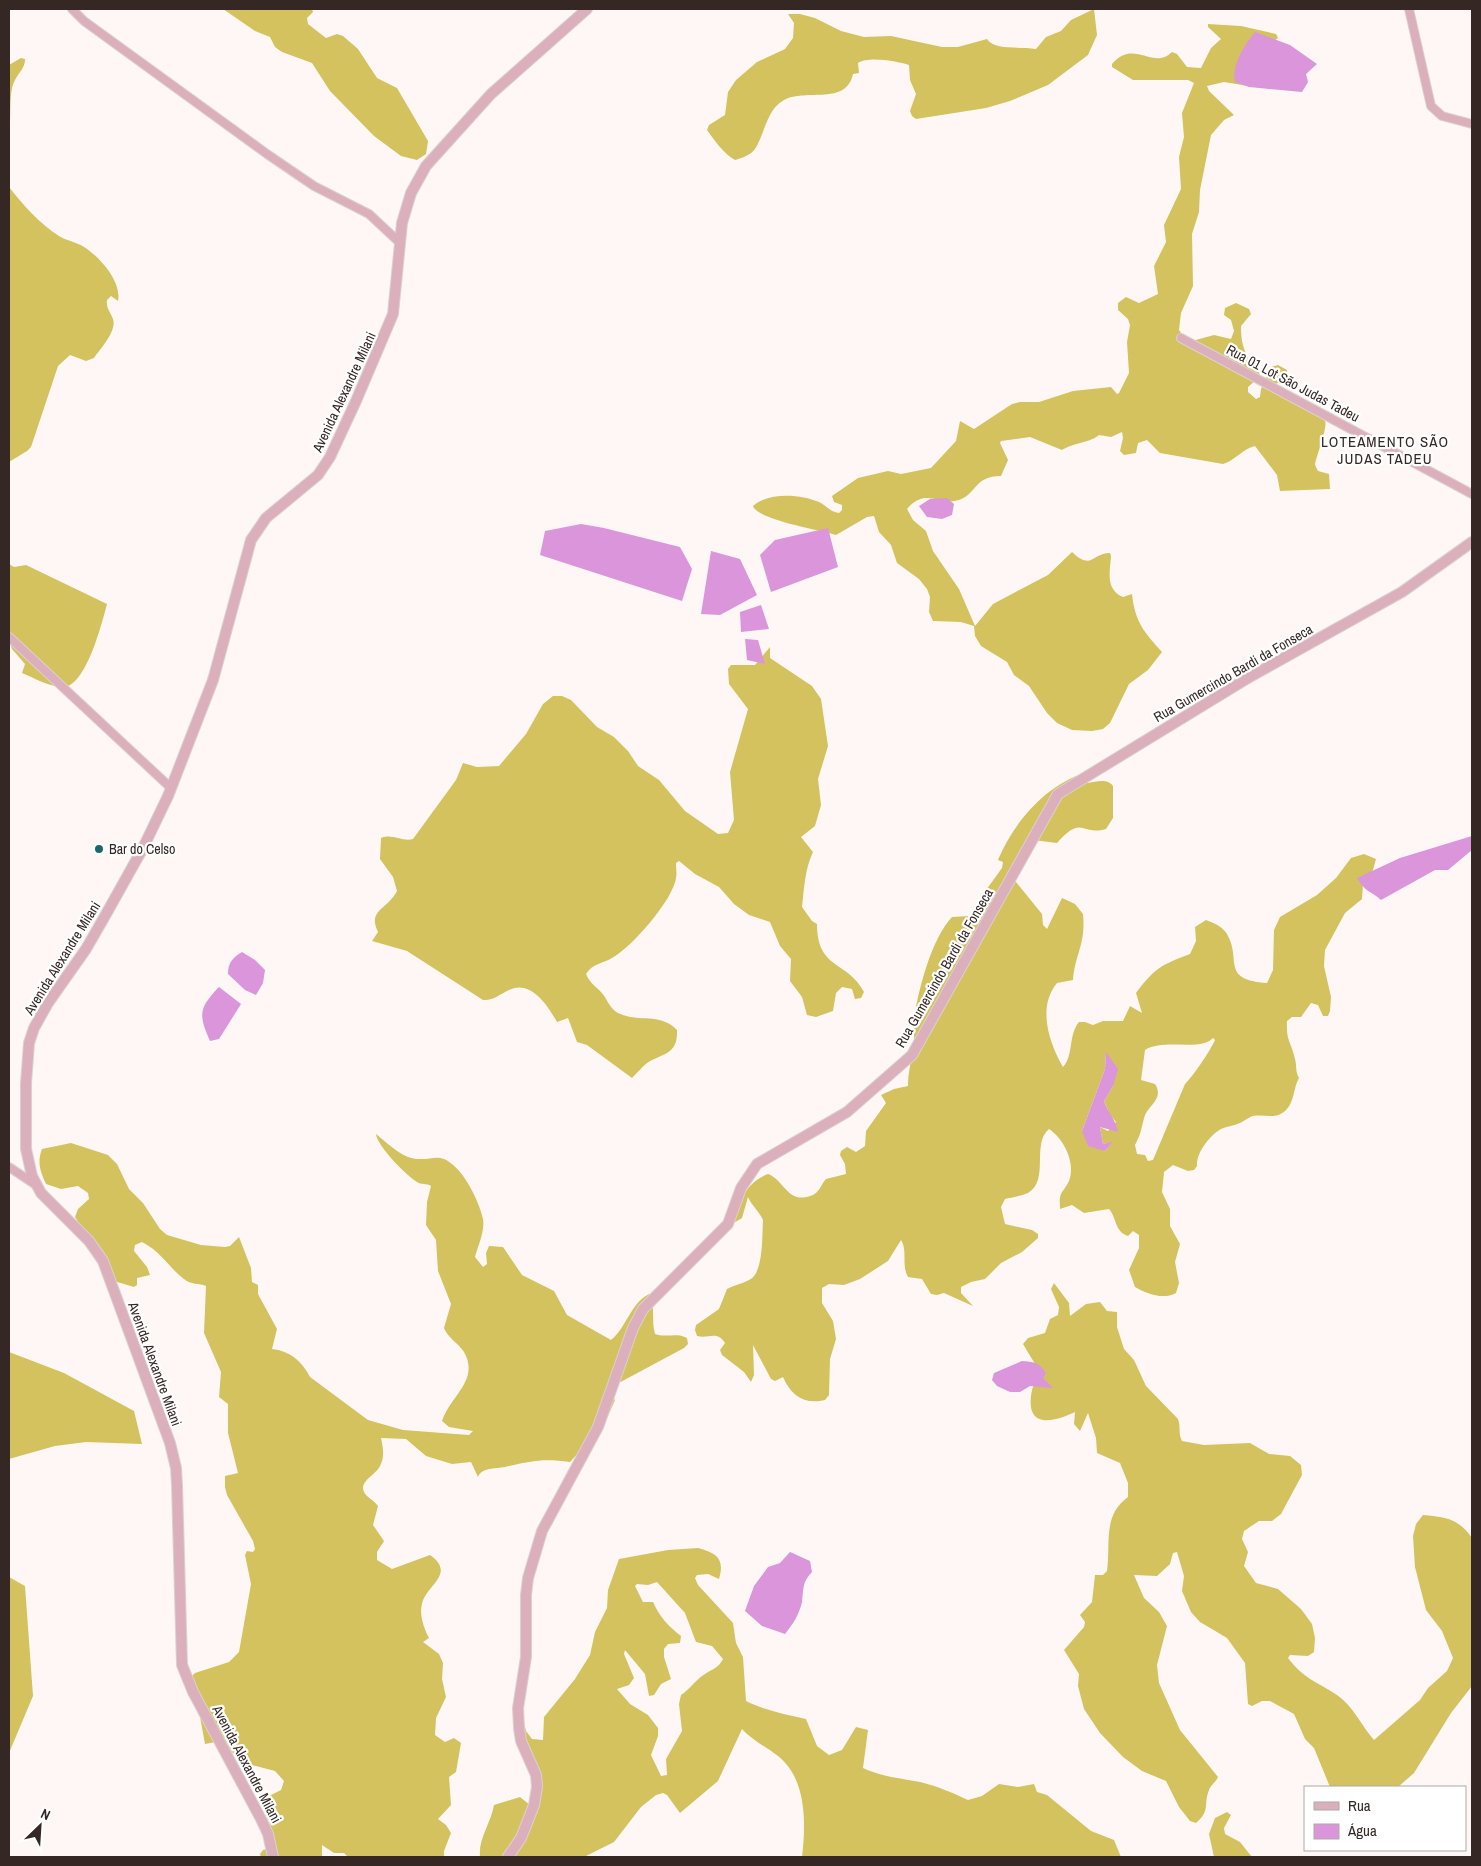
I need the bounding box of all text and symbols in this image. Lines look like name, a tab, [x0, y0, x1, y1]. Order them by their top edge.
street label: Avenida Alexandre Milani	[308, 329, 380, 456]
street label: Rua 01 Lot São Judas Tadeu	[1223, 340, 1363, 426]
district label: LOTEAMENTO SÃO JUDAS TADEU	[1321, 431, 1449, 469]
street label: Rua Gumercindo Bardi da Fonseca	[1150, 620, 1316, 726]
place label: Bar do Celso	[109, 840, 175, 858]
marker: Bar do Celso	[93, 843, 105, 855]
street label: Rua Gumercindo Bardi da Fonseca	[891, 885, 997, 1051]
street label: Avenida Alexandre Milani	[19, 898, 104, 1019]
street label: Avenida Alexandre Milani	[124, 1299, 186, 1428]
street label: Avenida Alexandre Milani	[208, 1701, 286, 1826]
legend	[1304, 1786, 1466, 1851]
text: Rua	[1348, 1795, 1371, 1816]
north arrow	[15, 1801, 65, 1851]
text: N	[38, 1804, 53, 1824]
text: Água	[1347, 1820, 1377, 1841]

